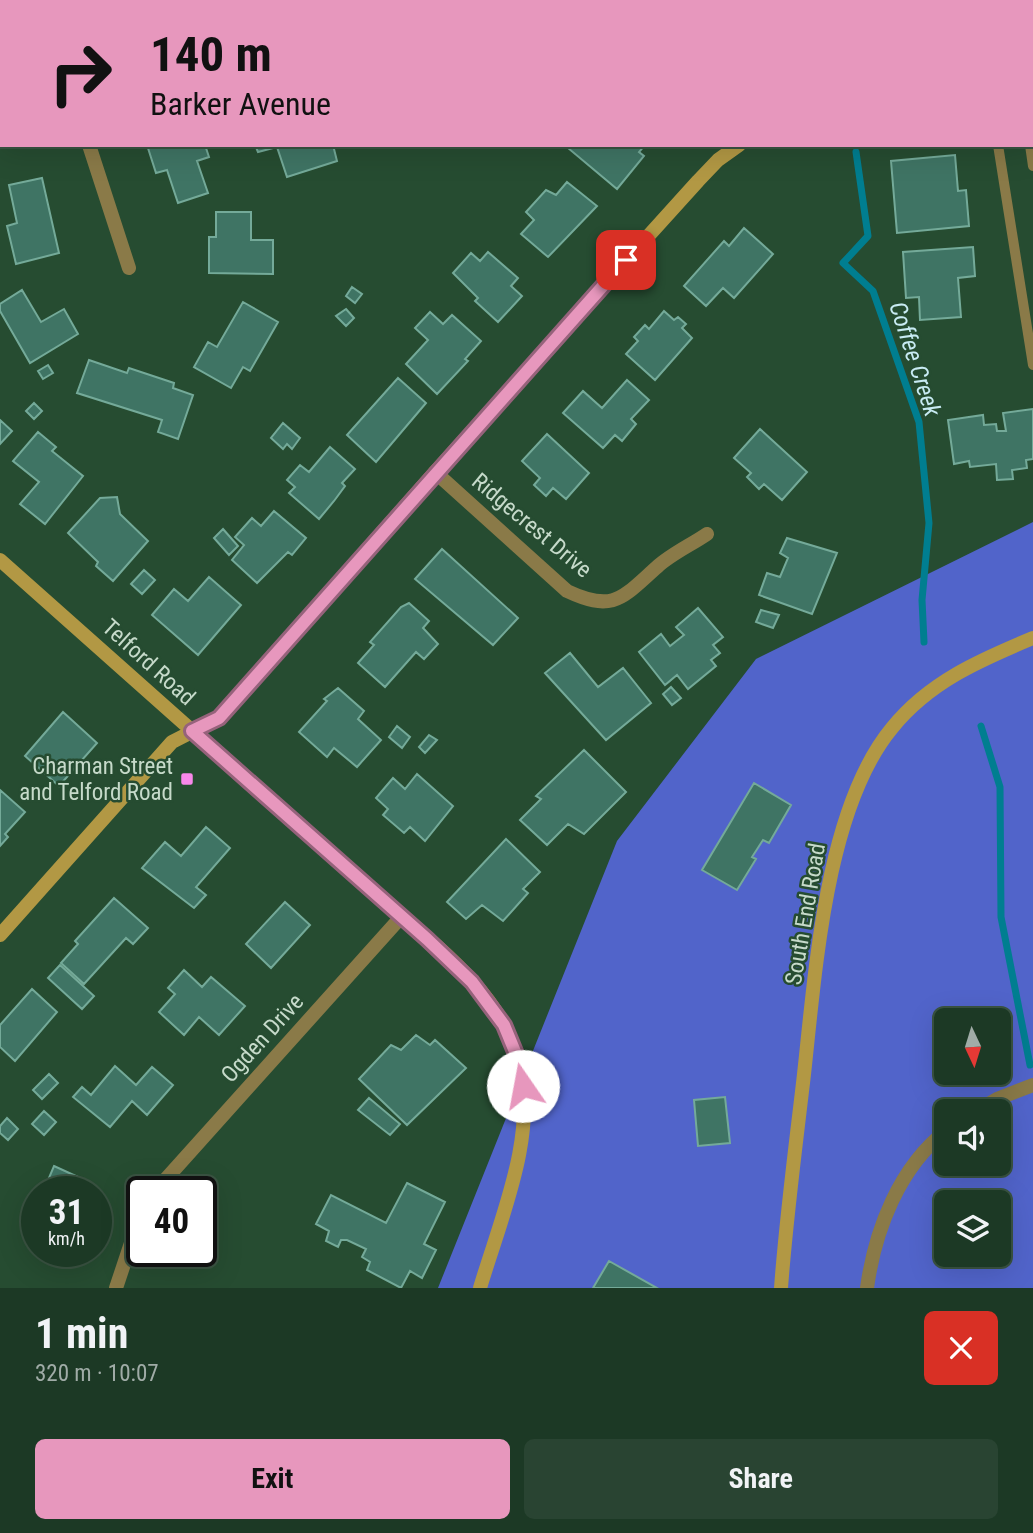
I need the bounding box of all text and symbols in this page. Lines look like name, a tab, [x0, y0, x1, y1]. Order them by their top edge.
text: 140 m	[150, 26, 272, 83]
icon: right	[35, 28, 126, 119]
text: Barker Avenue	[150, 85, 331, 123]
pin	[596, 230, 656, 290]
icon: arrive	[607, 241, 645, 279]
water label: Coffee Creek	[883, 298, 947, 420]
street label: Ridgecrest Drive	[466, 468, 597, 583]
street label: Telford Road	[97, 614, 201, 711]
place label: Charman Street and Telford Road	[19, 753, 173, 806]
marker: Charman Street and Telford Road	[179, 771, 195, 787]
street label: South End Road	[780, 841, 831, 987]
street label: Ogden Drive	[216, 989, 309, 1088]
north arrow	[934, 1008, 1012, 1085]
map controls	[934, 1008, 1011, 1267]
position arrow	[486, 1049, 560, 1123]
button: sound	[934, 1099, 1011, 1176]
speed limit sign: 40	[126, 1176, 217, 1267]
button: layers	[934, 1190, 1011, 1267]
text: 31	[49, 1192, 84, 1233]
text: km/h	[48, 1228, 85, 1249]
text: 1 min	[35, 1309, 128, 1358]
button: close	[924, 1311, 998, 1385]
text: 320 m · 10:07	[35, 1360, 159, 1387]
button: Exit	[35, 1439, 510, 1519]
button: Share	[524, 1439, 998, 1519]

